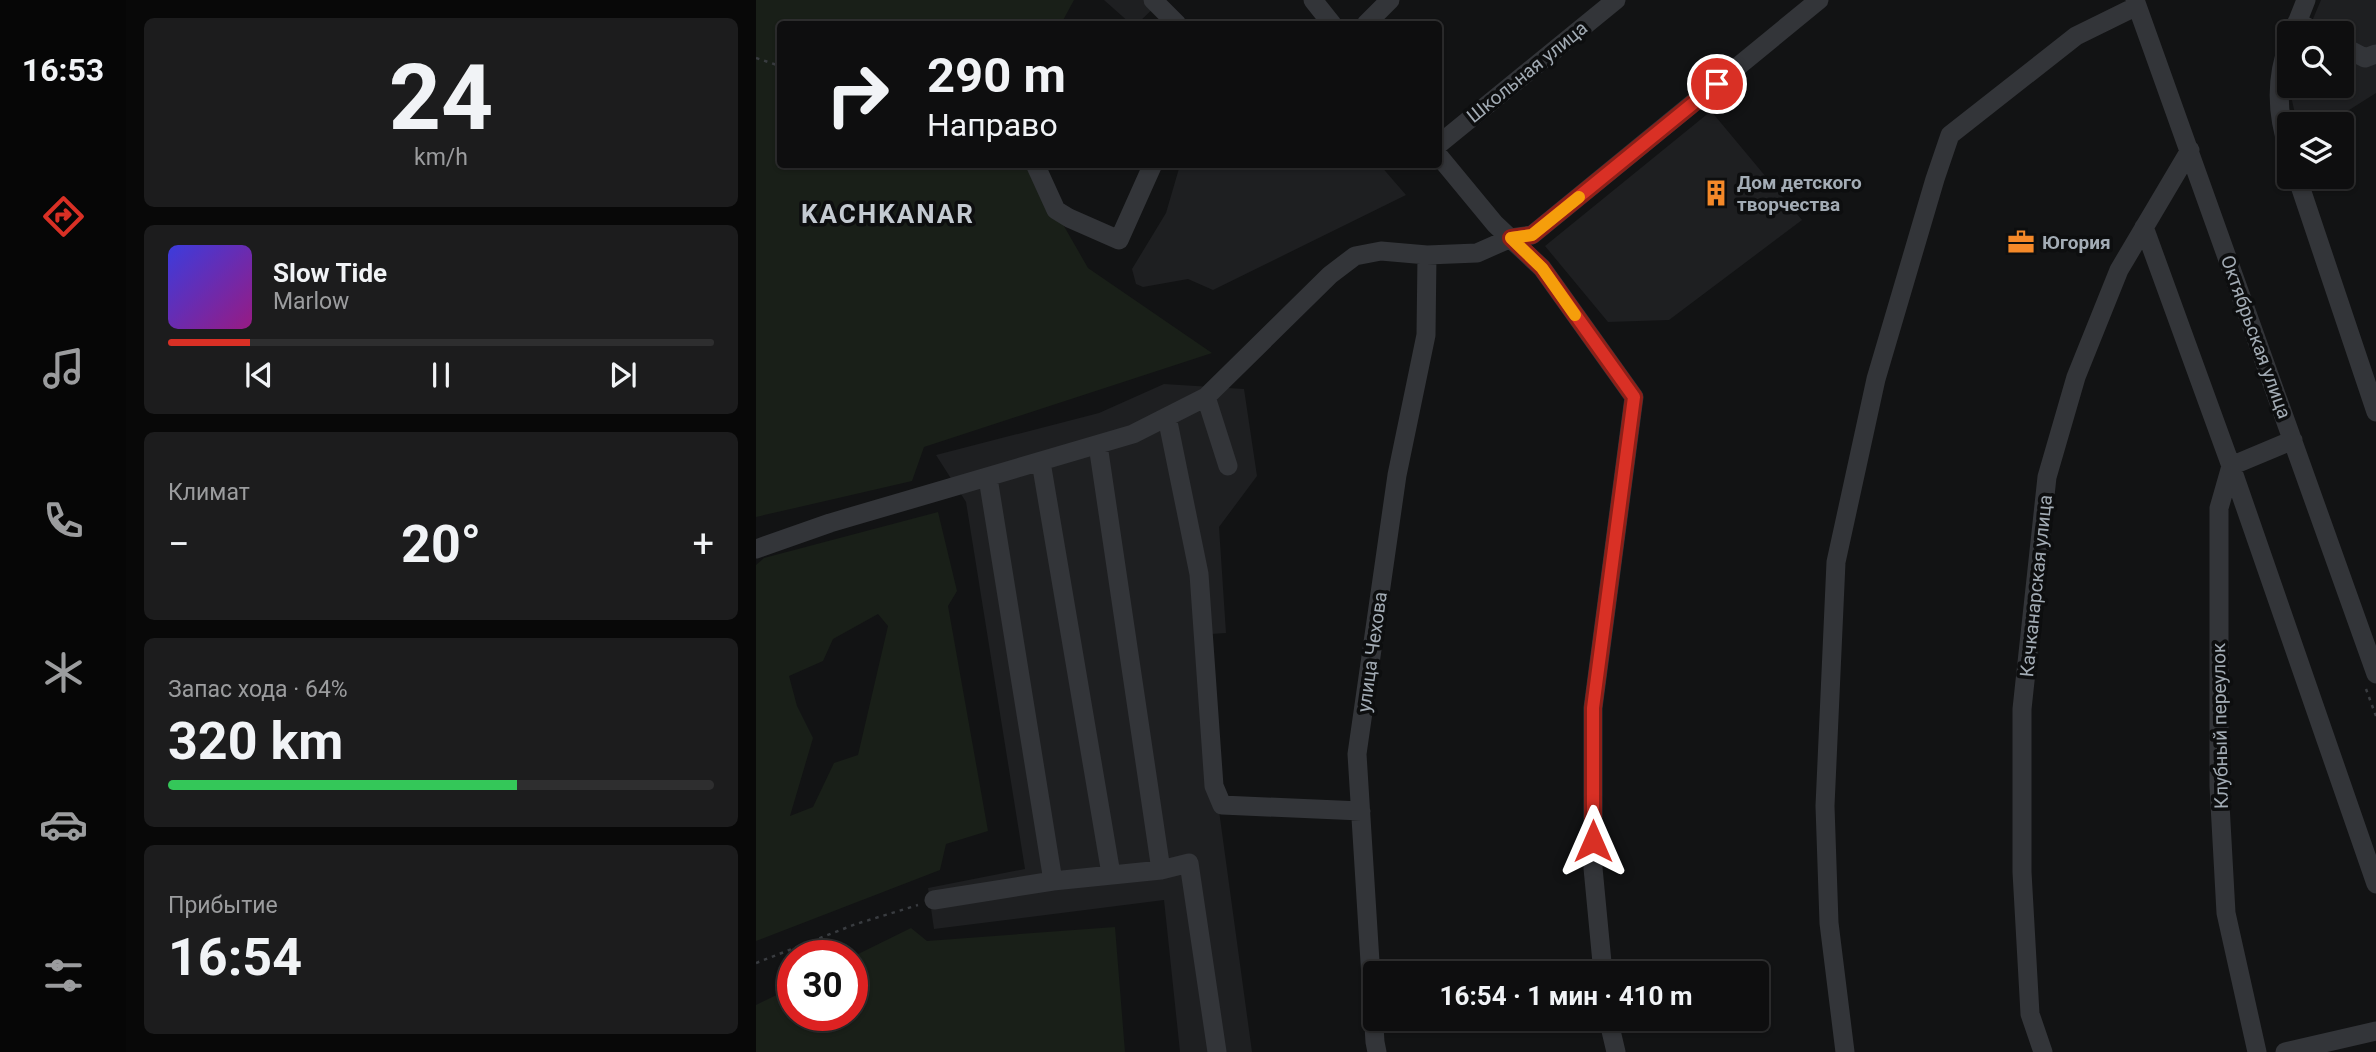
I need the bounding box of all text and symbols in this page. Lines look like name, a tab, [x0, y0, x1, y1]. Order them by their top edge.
street label: Школьная улица	[1462, 16, 1592, 128]
map controls	[2277, 21, 2354, 189]
button: search	[2277, 21, 2354, 98]
text: 24	[389, 45, 493, 151]
text: 290 m	[927, 47, 1066, 104]
icon: right	[812, 49, 903, 140]
text: 16:53	[22, 51, 104, 89]
pin	[1687, 54, 1747, 114]
icon: arrive	[1698, 65, 1736, 103]
text: Направо	[927, 106, 1058, 144]
button: layers	[2277, 112, 2354, 189]
text: km/h	[414, 144, 468, 171]
place label: Дом детского творчества	[1737, 171, 1862, 216]
building icon: Дом детского творчества	[1701, 178, 1731, 208]
icon: directions	[39, 192, 88, 241]
district label: KACHKANAR	[801, 199, 975, 229]
office icon: Югория	[2006, 227, 2036, 257]
place label: Югория	[2042, 231, 2111, 254]
street label: Октябрьская улица	[2216, 252, 2296, 422]
text: Slow Tide	[273, 258, 387, 288]
text: Marlow	[273, 288, 349, 315]
icon: music	[39, 344, 88, 393]
icon: previous	[240, 356, 278, 394]
icon: pause	[422, 356, 460, 394]
icon: next	[604, 356, 642, 394]
text: Климат	[168, 479, 250, 506]
street label: Качканарская улица	[2015, 494, 2057, 678]
icon: phone	[39, 496, 88, 545]
text: 20°	[401, 514, 481, 575]
text: −	[168, 522, 190, 566]
text: +	[692, 522, 714, 566]
street label: улица Чехова	[1352, 590, 1392, 714]
street label: Клубный переулок	[2207, 642, 2233, 809]
icon: climate	[39, 648, 88, 697]
text: Запас хода · 64%	[168, 676, 348, 703]
text: 320 km	[168, 711, 343, 772]
icon: car	[39, 800, 88, 849]
position arrow	[1556, 804, 1630, 878]
text: Прибытие	[168, 892, 278, 919]
text: 16:54	[168, 927, 302, 988]
speed limit sign: 30	[777, 940, 868, 1031]
icon: filters	[39, 951, 88, 1000]
text: 16:54 · 1 мин · 410 m	[1440, 981, 1692, 1011]

